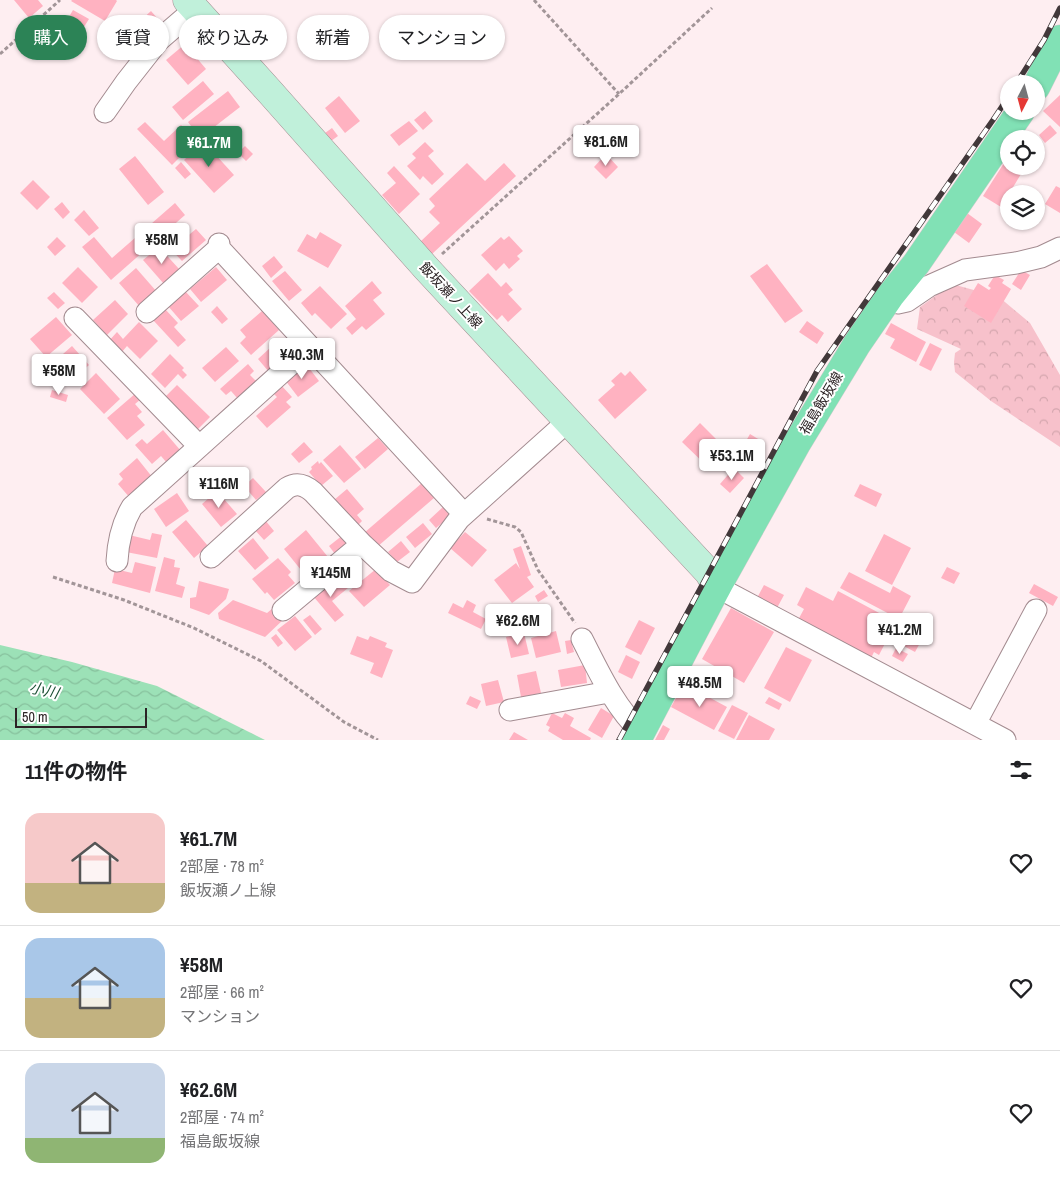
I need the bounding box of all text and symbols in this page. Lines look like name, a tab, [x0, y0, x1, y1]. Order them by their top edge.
chip: 購入	[15, 15, 87, 60]
chip: 賃貸	[97, 15, 169, 60]
chip: 絞り込み	[179, 15, 287, 60]
chip: 新着	[297, 15, 369, 60]
chip: マンション	[379, 15, 505, 60]
north arrow	[1000, 75, 1045, 120]
map controls	[1000, 75, 1045, 230]
pin: ¥81.6M	[565, 124, 647, 167]
pin: ¥61.7M	[168, 126, 250, 168]
text: ¥81.6M	[584, 130, 628, 152]
button: locate	[1000, 130, 1045, 175]
text: ¥61.7M	[187, 131, 231, 153]
button: layers	[1000, 185, 1045, 230]
pin: ¥58M	[132, 222, 192, 265]
text: ¥58M	[146, 228, 178, 250]
street label: 飯坂瀬ノ上線	[416, 258, 486, 332]
pin: ¥40.3M	[261, 338, 343, 380]
text: ¥40.3M	[280, 343, 324, 365]
pin: ¥58M	[29, 354, 89, 396]
text: ¥58M	[43, 359, 75, 381]
street label: 福島飯坂線	[795, 368, 847, 438]
pin: ¥53.1M	[691, 438, 773, 481]
text: ¥53.1M	[710, 444, 754, 466]
pin: ¥116M	[184, 466, 254, 509]
text: ¥116M	[199, 472, 239, 494]
pin: ¥145M	[296, 556, 366, 598]
text: ¥145M	[311, 561, 351, 583]
pin: ¥62.6M	[477, 604, 559, 646]
text: ¥62.6M	[496, 609, 540, 631]
pin: ¥41.2M	[859, 612, 941, 655]
text: ¥41.2M	[878, 618, 922, 640]
pin: ¥48.5M	[659, 666, 741, 708]
text: ¥48.5M	[678, 671, 722, 693]
water label: 小川	[27, 676, 63, 704]
scale bar	[15, 705, 148, 728]
text: 50 m	[22, 708, 48, 726]
icon: filters	[1007, 756, 1035, 784]
text: 11件の物件	[25, 757, 127, 786]
text: ¥61.7M	[180, 824, 237, 853]
icon: home	[65, 833, 125, 893]
icon: heart	[1007, 849, 1035, 877]
text: 2部屋 · 78 m²	[180, 855, 264, 877]
text: 飯坂瀬ノ上線	[180, 879, 276, 901]
text: ¥58M	[180, 950, 223, 979]
icon: home	[65, 958, 125, 1018]
icon: heart	[1007, 974, 1035, 1002]
text: 2部屋 · 66 m²	[180, 981, 264, 1003]
text: マンション	[180, 1005, 260, 1027]
text: ¥62.6M	[180, 1075, 237, 1104]
icon: home	[65, 1083, 125, 1143]
icon: heart	[1007, 1099, 1035, 1127]
text: 2部屋 · 74 m²	[180, 1106, 264, 1128]
text: 福島飯坂線	[180, 1130, 260, 1152]

